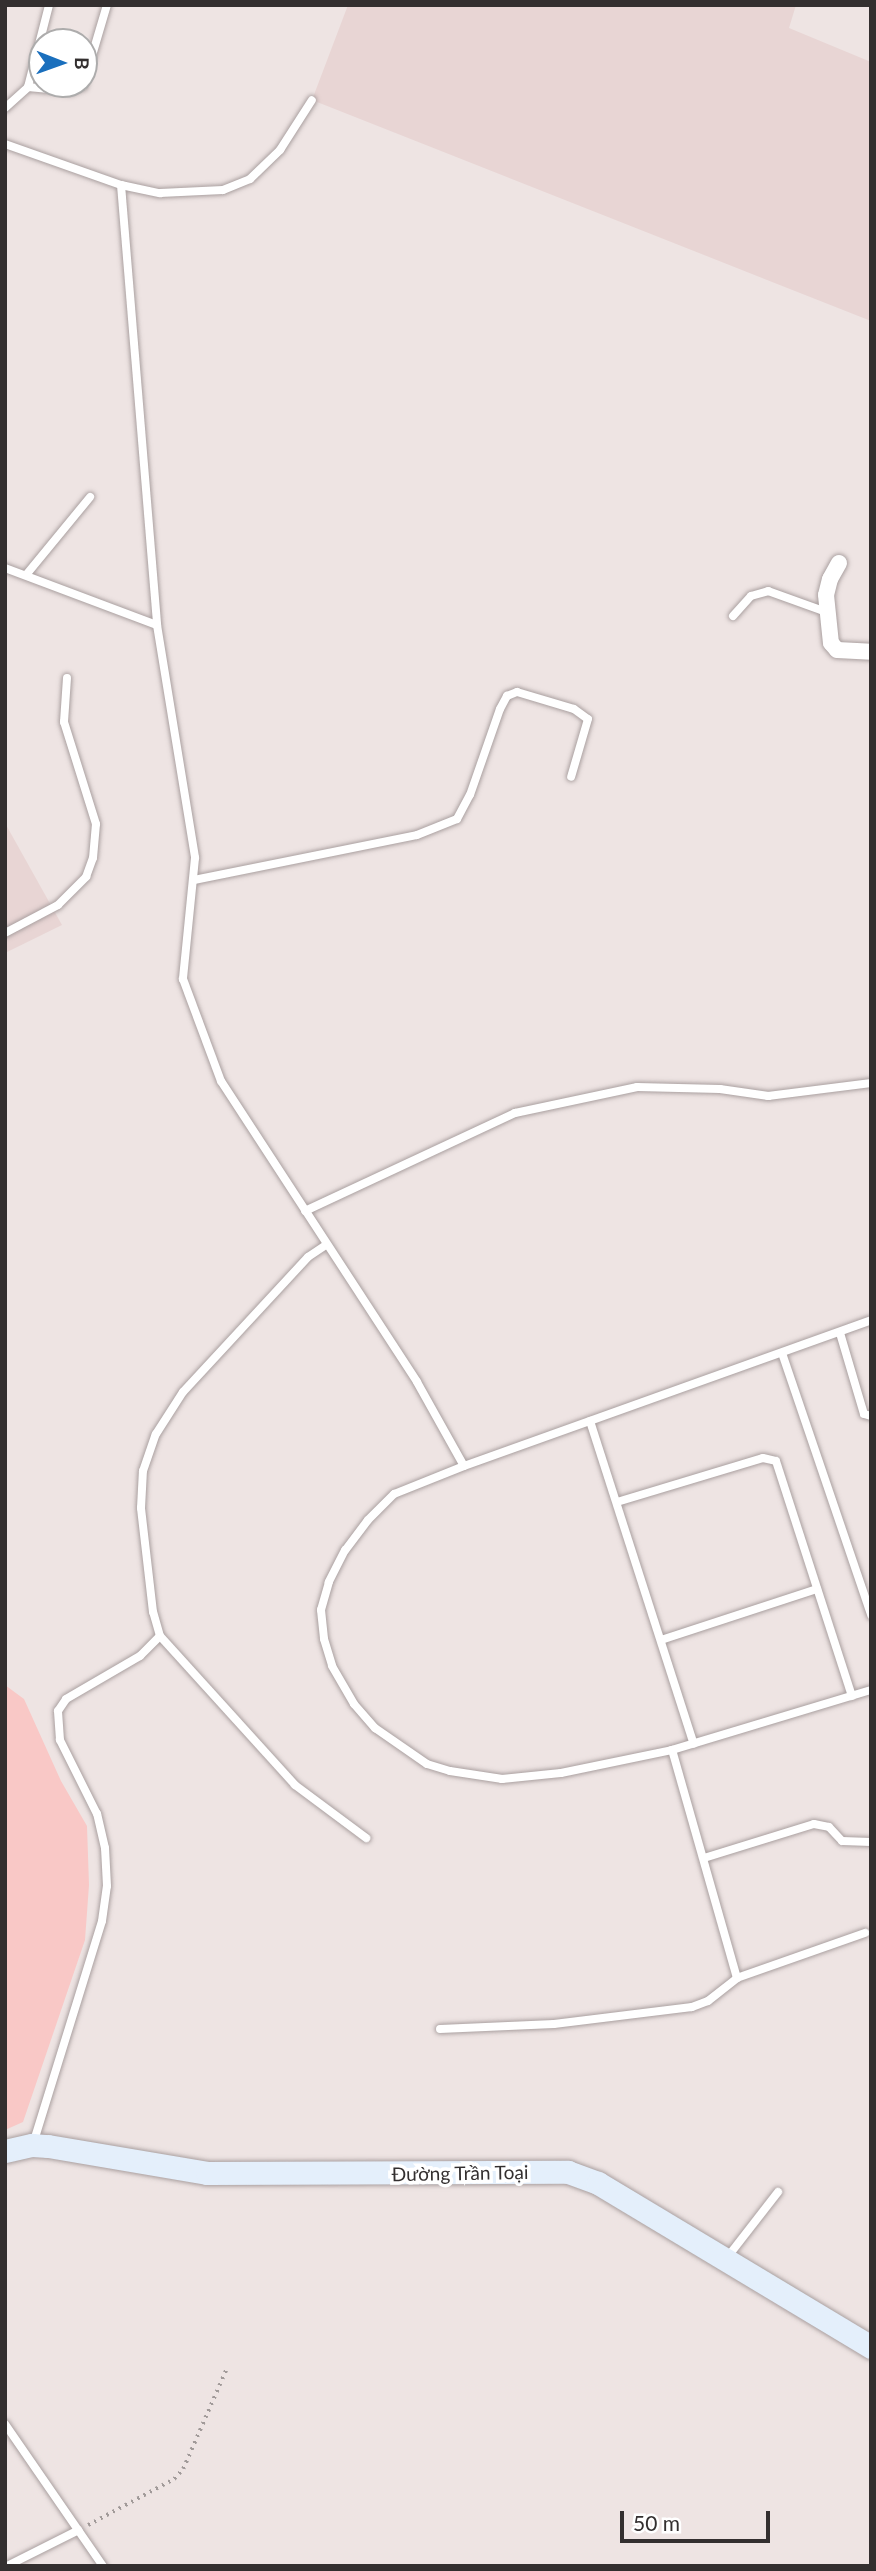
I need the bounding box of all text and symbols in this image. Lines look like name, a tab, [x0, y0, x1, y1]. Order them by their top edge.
north arrow	[28, 28, 98, 98]
text: B	[71, 57, 94, 70]
street label: Đường Trần Toại	[391, 2160, 529, 2186]
scale bar	[624, 2498, 774, 2542]
text: 50 m	[633, 2510, 680, 2535]

